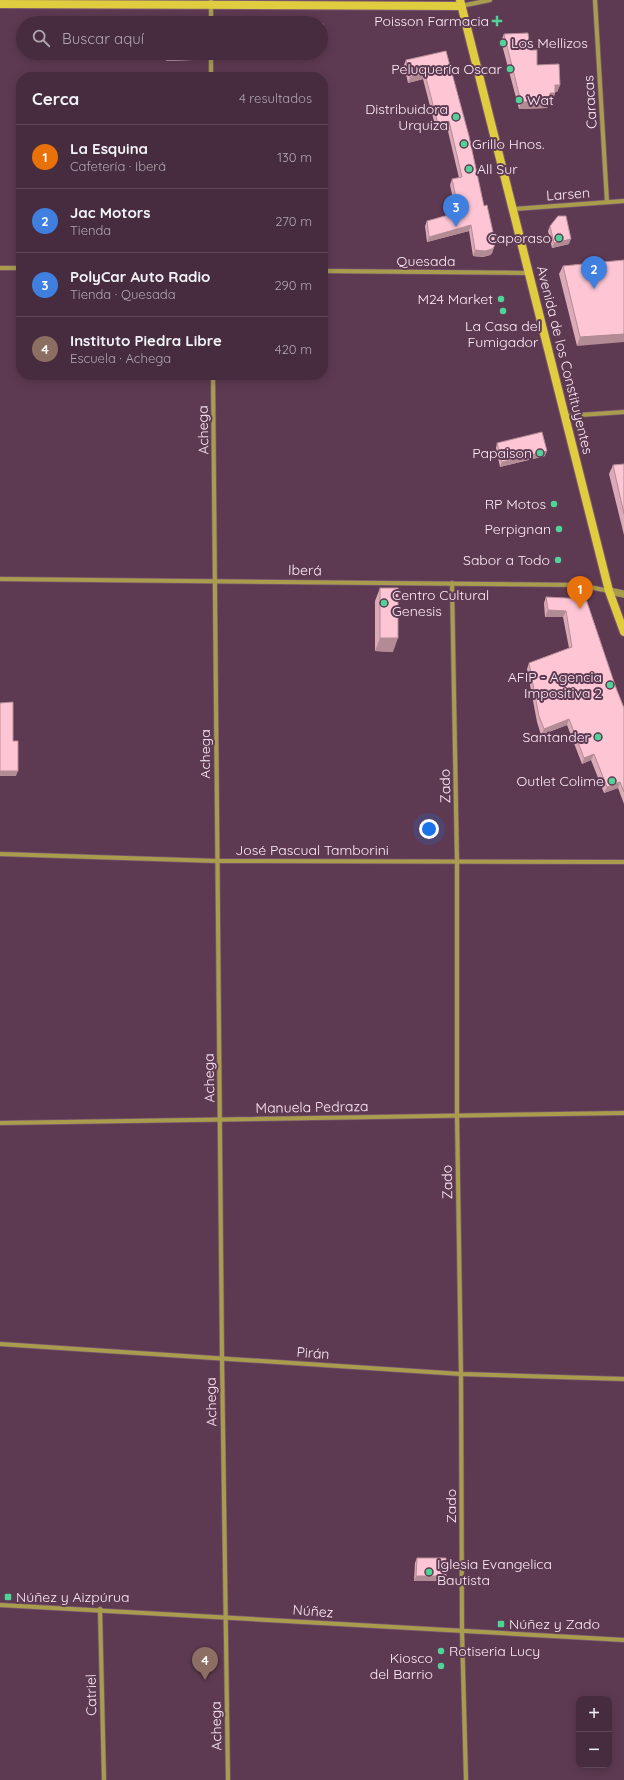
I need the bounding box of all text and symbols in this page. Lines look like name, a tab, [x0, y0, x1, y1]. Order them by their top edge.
place label: Poisson Farmacia	[374, 12, 489, 30]
search box	[16, 16, 328, 60]
marker: Poisson Farmacia	[492, 16, 502, 26]
icon: search	[30, 27, 52, 49]
text: Buscar aquí	[62, 29, 144, 48]
place label: Los Mellizos	[511, 34, 588, 52]
marker: Los Mellizos	[498, 38, 508, 48]
place label: Peluquería Oscar	[391, 60, 503, 78]
marker: Peluquería Oscar	[505, 64, 515, 74]
street label: Caracas	[579, 75, 601, 129]
text: Cerca	[32, 88, 79, 109]
text: 4 resultados	[239, 90, 312, 106]
place label: Wat	[527, 91, 554, 109]
marker: Wat	[514, 95, 524, 105]
place label: Distribuidora Urquiza	[365, 100, 448, 134]
marker: Distribuidora Urquiza	[451, 112, 461, 122]
place label: Grillo Hnos.	[472, 135, 544, 153]
text: La Esquina	[70, 139, 148, 158]
marker: Grillo Hnos.	[459, 139, 469, 149]
text: 1	[42, 149, 48, 165]
text: 130 m	[277, 149, 312, 165]
text: Cafetería · Iberá	[70, 158, 166, 174]
place label: All Sur	[477, 160, 518, 178]
marker: All Sur	[464, 164, 474, 174]
street label: Larsen	[545, 183, 591, 205]
pin: 3	[443, 194, 469, 227]
text: Jac Motors	[70, 203, 151, 222]
text: 2	[41, 213, 49, 229]
text: 270 m	[275, 213, 312, 229]
text: Tienda	[70, 222, 111, 238]
place label: Caporaso	[488, 229, 551, 247]
marker: Caporaso	[554, 233, 564, 243]
street label: Quesada	[397, 252, 455, 270]
pin: 2	[581, 256, 607, 289]
street label: Avenida de los Constituyentes	[533, 264, 597, 456]
text: PolyCar Auto Radio	[70, 267, 210, 286]
text: 3	[42, 277, 48, 293]
text: 290 m	[274, 277, 312, 293]
text: Tienda · Quesada	[70, 286, 176, 302]
place label: M24 Market	[417, 290, 493, 308]
marker: M24 Market	[496, 294, 506, 304]
marker: La Casa del Fumigador	[498, 306, 508, 316]
place label: La Casa del Fumigador	[465, 317, 541, 351]
text: Instituto Piedra Libre	[70, 331, 222, 350]
text: 4	[41, 341, 49, 357]
text: 420 m	[275, 341, 312, 357]
text: Escuela · Achega	[70, 350, 171, 366]
street label: Achega	[194, 405, 212, 455]
place label: Papaison	[472, 444, 532, 462]
marker: Papaison	[535, 448, 545, 458]
place label: RP Motos	[485, 495, 546, 513]
marker: RP Motos	[549, 499, 559, 509]
place label: Perpignan	[485, 520, 551, 538]
marker: Perpignan	[554, 524, 564, 534]
place label: Sabor a Todo	[463, 551, 550, 569]
marker: Sabor a Todo	[553, 555, 563, 565]
street label: Iberá	[288, 561, 322, 579]
pin: 1	[567, 576, 593, 609]
place label: Centro Cultural Genesis	[392, 586, 489, 620]
marker: Centro Cultural Genesis	[379, 598, 389, 608]
place label: AFIP - Agencia Impositiva 2	[508, 668, 602, 702]
marker: AFIP - Agencia Impositiva 2	[605, 680, 615, 690]
place label: Santander	[522, 728, 591, 746]
street label: Achega	[196, 729, 214, 779]
marker: Santander	[593, 732, 603, 742]
street label: Zado	[436, 769, 454, 803]
place label: Outlet Colime	[517, 772, 604, 790]
marker: Outlet Colime	[607, 776, 617, 786]
your location	[419, 819, 439, 839]
street label: José Pascual Tamborini	[235, 841, 389, 859]
street label: Achega	[200, 1053, 218, 1103]
street label: Manuela Pedraza	[255, 1097, 369, 1117]
street label: Zado	[438, 1165, 456, 1199]
street label: Pirán	[296, 1343, 330, 1363]
street label: Achega	[202, 1377, 220, 1427]
street label: Zado	[442, 1489, 460, 1523]
place label: Iglesia Evangelica Bautista	[437, 1555, 552, 1589]
marker: Iglesia Evangelica Bautista	[424, 1567, 434, 1577]
place label: Núñez y Aizpúrua	[16, 1588, 130, 1606]
marker: Núñez y Aizpúrua	[3, 1592, 13, 1602]
street label: Núñez	[292, 1601, 334, 1621]
place label: Núñez y Zado	[509, 1615, 600, 1633]
marker: Núñez y Zado	[496, 1619, 506, 1629]
place label: Rotiseria Lucy	[449, 1642, 540, 1660]
marker: Rotiseria Lucy	[436, 1646, 446, 1656]
pin: 4	[192, 1647, 218, 1680]
place label: Kiosco del Barrio	[370, 1649, 433, 1683]
marker: Kiosco del Barrio	[436, 1661, 446, 1671]
street label: Catriel	[82, 1674, 100, 1716]
map controls	[576, 1696, 612, 1768]
button: +	[576, 1696, 612, 1732]
street label: Achega	[207, 1701, 225, 1751]
button: −	[576, 1732, 612, 1768]

